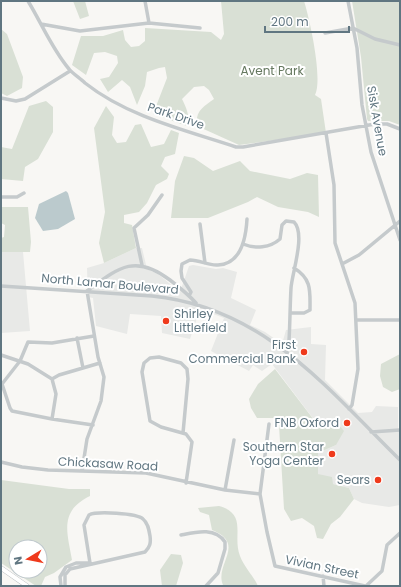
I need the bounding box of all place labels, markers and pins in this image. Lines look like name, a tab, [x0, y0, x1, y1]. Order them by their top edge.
place label: Shirley Littlefield	[174, 305, 227, 336]
marker: Shirley Littlefield	[161, 316, 171, 326]
place label: First Commercial Bank	[189, 336, 297, 367]
marker: First Commercial Bank	[299, 347, 309, 357]
place label: FNB Oxford	[275, 414, 339, 431]
marker: FNB Oxford	[342, 418, 352, 428]
place label: Southern Star Yoga Center	[243, 438, 325, 469]
marker: Southern Star Yoga Center	[327, 449, 337, 459]
place label: Sears	[337, 471, 370, 488]
marker: Sears	[373, 475, 383, 485]

